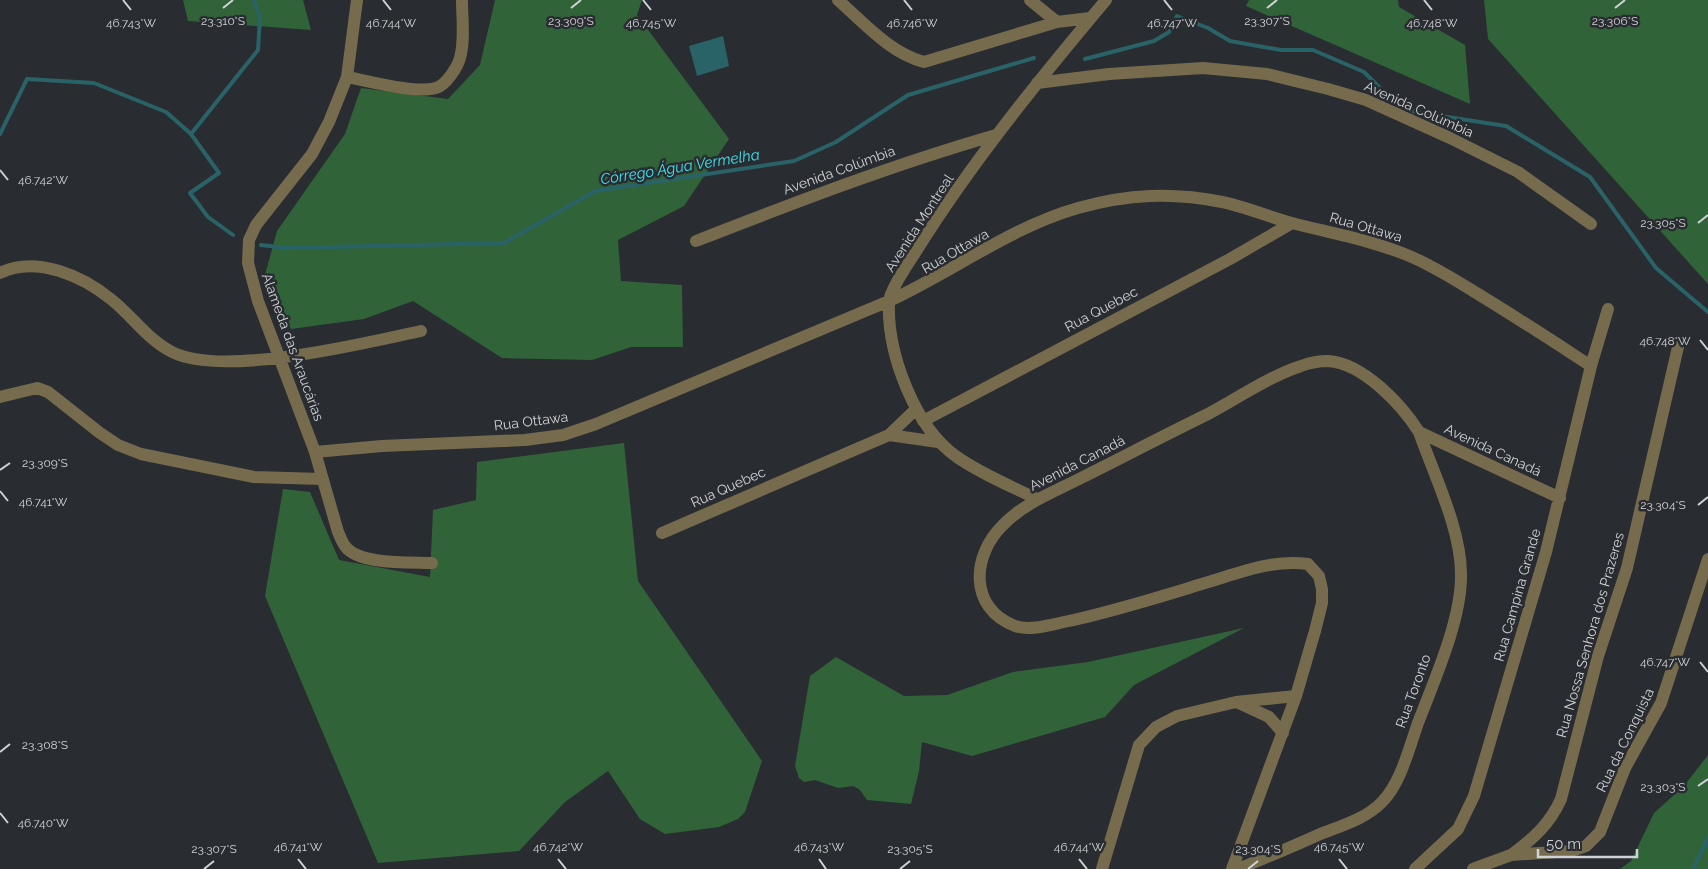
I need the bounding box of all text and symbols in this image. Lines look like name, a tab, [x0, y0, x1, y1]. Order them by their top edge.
text: 23.310°S	[201, 14, 245, 28]
text: 23.309°S	[548, 14, 594, 28]
text: 23.307°S	[1244, 14, 1290, 28]
text: 23.306°S	[1592, 14, 1638, 28]
text: 46.743°W	[106, 16, 156, 30]
text: 46.744°W	[366, 16, 417, 30]
text: 46.745°W	[626, 16, 677, 30]
text: 46.746°W	[886, 16, 938, 30]
text: 46.747°W	[1147, 16, 1198, 30]
text: 46.748°W	[1407, 16, 1458, 30]
street label: Avenida Colúmbia	[1362, 78, 1476, 140]
street label: Avenida Colúmbia	[781, 142, 897, 198]
water label: Córrego Água Vermelha	[599, 146, 761, 188]
street label: Avenida Montreal	[881, 171, 957, 275]
text: 46.742°W	[18, 173, 68, 187]
street label: Rua Ottawa	[1328, 209, 1404, 245]
text: 23.305°S	[1640, 216, 1686, 230]
street label: Rua Ottawa	[919, 225, 991, 277]
street label: Alameda das Araucárias	[259, 271, 327, 423]
street label: Rua Quebec	[1062, 283, 1140, 335]
text: 46.748°W	[1640, 334, 1691, 348]
street label: Rua Ottawa	[493, 409, 569, 433]
street label: Avenida Canadá	[1442, 421, 1544, 479]
street label: Avenida Canadá	[1027, 432, 1127, 494]
text: 23.309°S	[22, 456, 68, 470]
street label: Rua Quebec	[688, 463, 768, 511]
text: 46.741°W	[19, 495, 68, 509]
text: 23.304°S	[1640, 498, 1686, 512]
street label: Rua Campina Grande	[1490, 527, 1544, 663]
street label: Rua Nossa Senhora dos Prazeres	[1553, 530, 1627, 740]
street label: Rua Toronto	[1392, 652, 1434, 730]
text: 46.747°W	[1640, 655, 1691, 669]
street label: Rua da Conquista	[1593, 685, 1657, 795]
text: 23.308°S	[22, 738, 68, 752]
text: 23.303°S	[1640, 780, 1686, 794]
text: 46.740°W	[18, 816, 69, 830]
scale bar	[1538, 826, 1637, 858]
text: 50 m	[1546, 835, 1581, 853]
text: 46.741°W	[274, 840, 323, 854]
text: 46.742°W	[533, 840, 583, 854]
text: 46.743°W	[794, 840, 844, 854]
text: 46.744°W	[1054, 840, 1105, 854]
text: 46.745°W	[1314, 840, 1365, 854]
text: 23.307°S	[191, 842, 237, 856]
text: 23.305°S	[887, 842, 933, 856]
text: 23.304°S	[1235, 842, 1281, 856]

